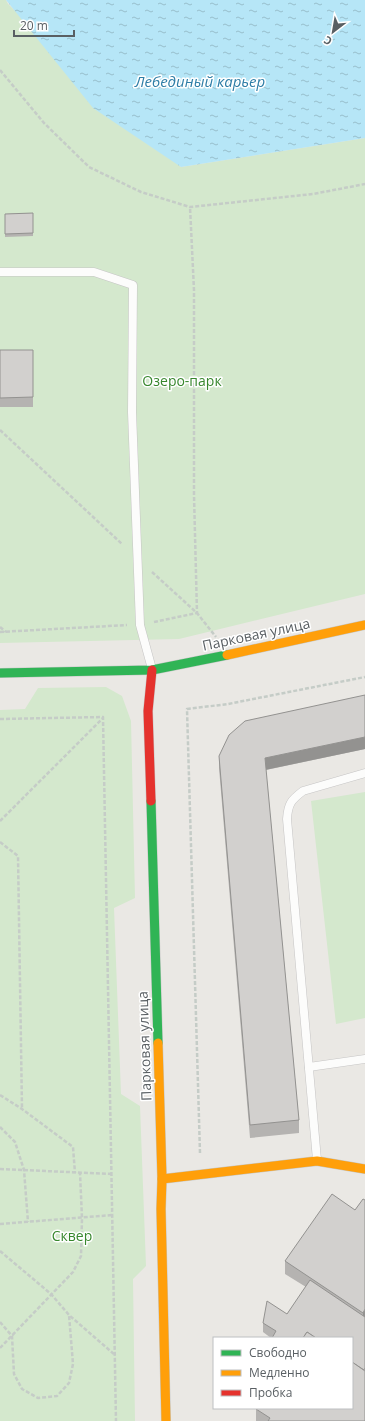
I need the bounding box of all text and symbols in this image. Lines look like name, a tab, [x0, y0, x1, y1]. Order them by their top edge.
scale bar	[14, 12, 74, 38]
north arrow	[313, 12, 353, 52]
text: 20 m	[20, 17, 48, 34]
text: С	[321, 33, 334, 49]
water label: Лебединый карьер	[134, 71, 265, 91]
park label: Озеро-парк	[142, 371, 222, 390]
street label: Парковая улица	[200, 613, 312, 655]
street label: Парковая улица	[133, 991, 155, 1101]
park label: Сквер	[52, 1226, 92, 1245]
legend	[213, 1337, 353, 1409]
text: Свободно	[249, 1344, 307, 1361]
text: Медленно	[249, 1364, 309, 1381]
text: Пробка	[249, 1384, 292, 1401]

